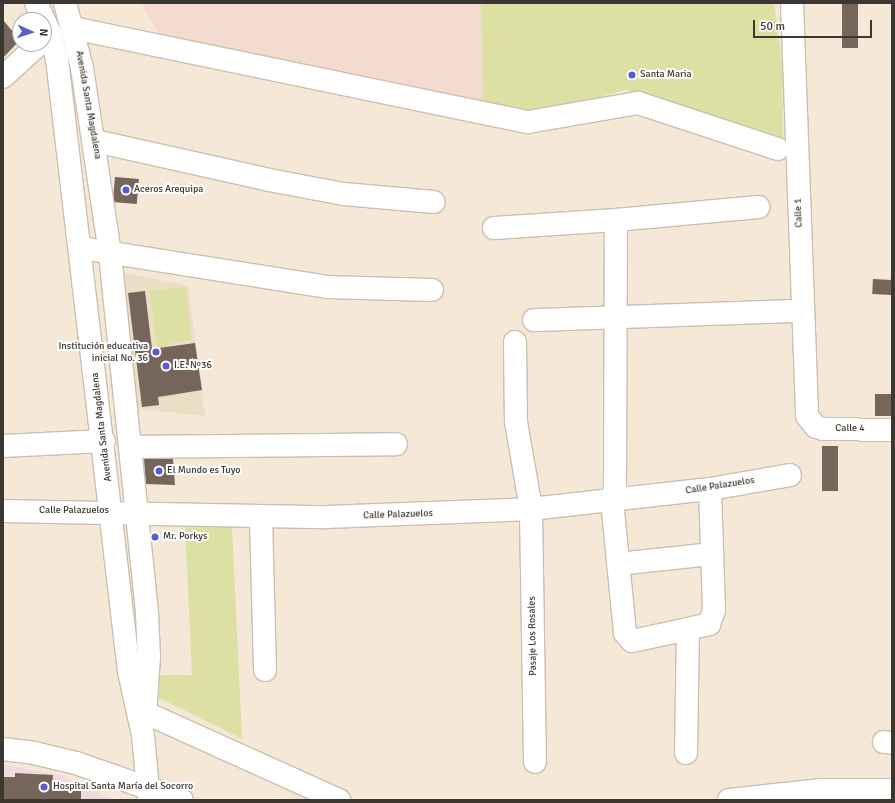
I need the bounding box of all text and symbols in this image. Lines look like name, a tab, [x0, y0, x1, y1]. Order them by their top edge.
north arrow	[12, 12, 52, 52]
scale bar	[755, 12, 874, 38]
text: 50 m	[760, 19, 785, 34]
text: N	[37, 28, 50, 37]
street label: Avenida Santa Magdalena	[73, 50, 103, 160]
place label: Santa Maria	[640, 69, 692, 81]
marker: Santa Maria	[627, 70, 637, 80]
place label: Aceros Arequipa	[134, 184, 203, 196]
marker: Aceros Arequipa	[121, 185, 131, 195]
street label: Calle 1	[792, 198, 806, 228]
place label: Institución educativa inicial No. 36	[58, 340, 148, 364]
marker: Institución educativa inicial No. 36	[151, 347, 161, 357]
place label: I.E. Nº36	[174, 360, 212, 372]
marker: I.E. Nº36	[161, 361, 171, 371]
street label: Avenida Santa Magdalena	[89, 372, 115, 482]
street label: Calle 4	[835, 423, 865, 435]
place label: El Mundo es Tuyo	[167, 465, 240, 477]
marker: El Mundo es Tuyo	[154, 466, 164, 476]
street label: Calle Palazuelos	[685, 475, 755, 497]
street label: Calle Palazuelos	[39, 505, 109, 517]
street label: Calle Palazuelos	[363, 508, 433, 522]
place label: Mr. Porkys	[163, 531, 207, 543]
marker: Mr. Porkys	[150, 532, 160, 542]
street label: Pasaje Los Rosales	[526, 596, 540, 676]
marker: Hospital Santa María del Socorro	[38, 781, 50, 793]
place label: Hospital Santa María del Socorro	[53, 781, 193, 793]

